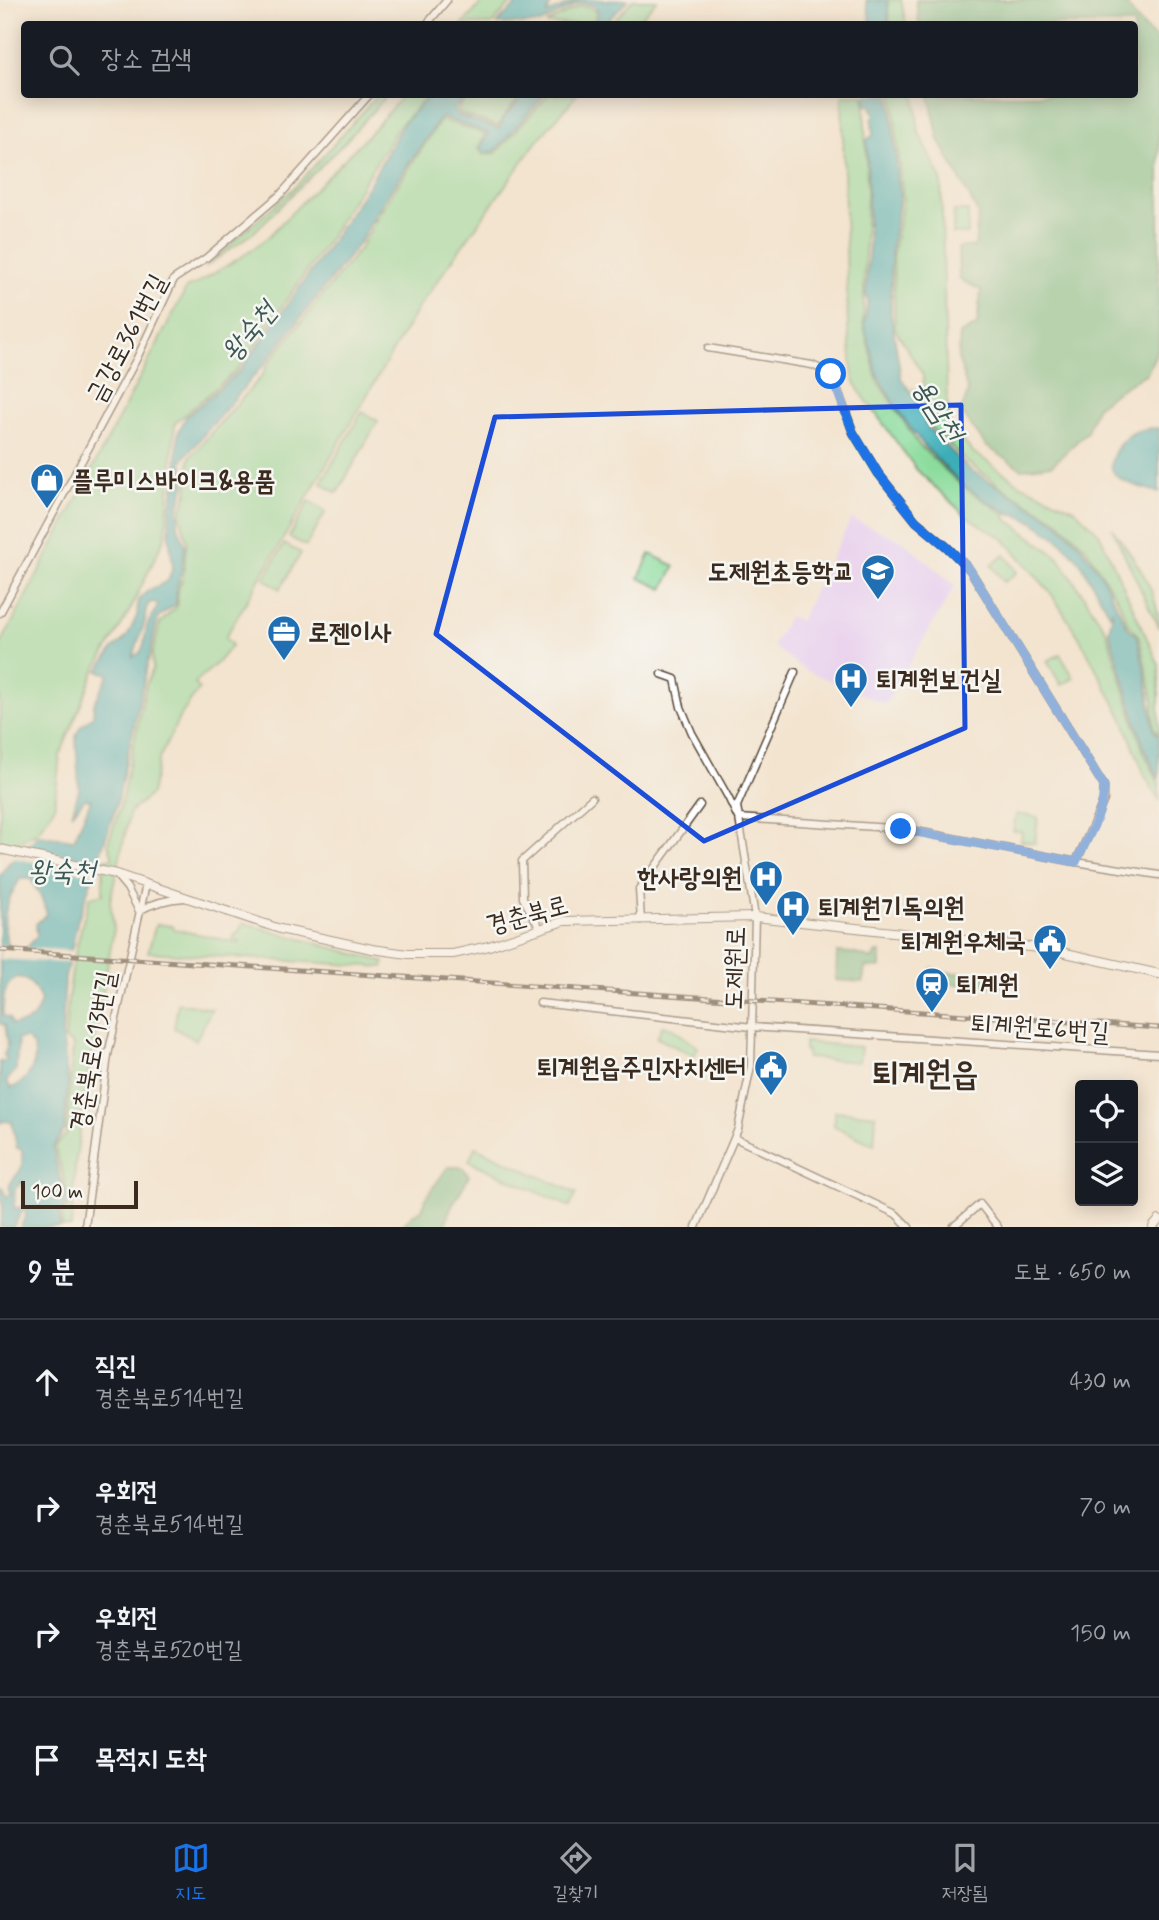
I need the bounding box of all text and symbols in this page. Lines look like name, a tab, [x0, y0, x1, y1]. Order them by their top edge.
search box	[21, 21, 1138, 98]
icon: search	[45, 41, 83, 79]
text: 장소 검색	[101, 43, 192, 77]
street label: 금강로361번길	[80, 269, 176, 409]
water label: 왕숙천	[214, 293, 287, 370]
route start	[815, 358, 846, 389]
water label: 용암천	[903, 372, 972, 451]
shop icon: 플루미스바이크&용품	[28, 461, 66, 510]
place label: 플루미스바이크&용품	[72, 465, 275, 499]
school or university icon: 도제원초등학교	[859, 552, 897, 601]
place label: 도제원초등학교	[708, 556, 854, 590]
office icon: 로젠이사	[265, 613, 303, 662]
place label: 로젠이사	[308, 617, 392, 651]
hospital icon: 퇴계원보건실	[832, 660, 870, 709]
place label: 퇴계원보건실	[876, 664, 1002, 698]
route end	[885, 813, 916, 844]
water label: 왕숙천	[28, 854, 98, 891]
hospital icon: 한사랑의원	[747, 858, 785, 907]
place label: 한사랑의원	[636, 862, 742, 896]
hospital icon: 퇴계원기독의원	[774, 888, 812, 937]
street label: 경춘북로	[483, 889, 572, 943]
place label: 퇴계원기독의원	[818, 892, 964, 926]
public building icon: 퇴계원우체국	[1031, 922, 1069, 971]
street label: 도제원로	[718, 926, 754, 1010]
place label: 퇴계원우체국	[900, 926, 1026, 960]
station icon: 퇴계원	[913, 965, 951, 1014]
street label: 경춘북로613번길	[63, 968, 125, 1134]
place label: 퇴계원	[956, 969, 1019, 1003]
street label: 퇴계원로6번길	[969, 1007, 1110, 1051]
public building icon: 퇴계원읍주민자치센터	[752, 1048, 790, 1097]
place label: 퇴계원읍주민자치센터	[537, 1052, 746, 1086]
district label: 퇴계원읍	[872, 1053, 978, 1097]
map controls	[1075, 1080, 1138, 1206]
button: locate	[1075, 1080, 1138, 1143]
button: layers	[1075, 1143, 1138, 1206]
scale bar	[21, 1178, 138, 1210]
text: 100 m	[32, 1180, 83, 1205]
text: 9 분	[28, 1253, 75, 1292]
text: 도보 · 650 m	[1014, 1258, 1131, 1288]
text: 직진	[95, 1350, 137, 1384]
icon: ahead	[28, 1363, 66, 1401]
text: 430 m	[1070, 1367, 1131, 1397]
text: 경춘북로514번길	[95, 1384, 244, 1414]
text: 우회전	[95, 1476, 158, 1510]
icon: right	[28, 1489, 66, 1527]
text: 70 m	[1079, 1493, 1131, 1523]
text: 경춘북로514번길	[95, 1510, 244, 1540]
text: 우회전	[95, 1602, 158, 1636]
icon: right	[28, 1615, 66, 1653]
text: 150 m	[1070, 1619, 1131, 1649]
text: 경춘북로520번길	[95, 1636, 242, 1666]
icon: arrive	[28, 1741, 66, 1779]
text: 목적지 도착	[95, 1743, 207, 1777]
tab: 지도	[172, 1839, 210, 1906]
tab: 길찾기	[553, 1839, 598, 1906]
tab: 저장됨	[942, 1839, 987, 1906]

